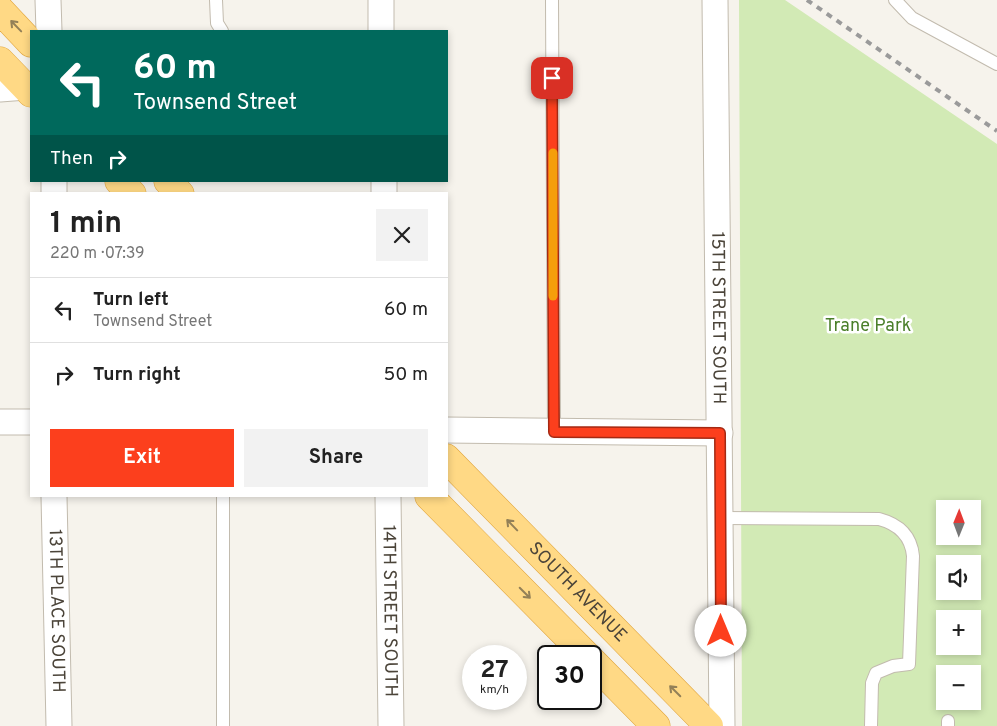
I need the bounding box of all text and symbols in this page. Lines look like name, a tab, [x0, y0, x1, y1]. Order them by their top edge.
one-way arrow	[10, 20, 22, 33]
text: 60 m	[133, 47, 217, 91]
icon: left	[50, 50, 115, 115]
pin	[531, 57, 573, 99]
icon: arrive	[538, 64, 566, 92]
text: Townsend Street	[133, 90, 297, 117]
icon: right	[103, 145, 131, 173]
text: Then	[50, 147, 93, 171]
text: 1 min	[50, 206, 122, 243]
button: close	[376, 209, 428, 261]
street label: 15TH STREET SOUTH	[706, 232, 730, 404]
text: 220 m · 07:39	[50, 244, 145, 264]
text: Turn left	[93, 288, 169, 312]
icon: left	[50, 296, 78, 324]
text: 60 m	[384, 298, 428, 322]
text: Townsend Street	[93, 312, 212, 332]
park label: Trane Park	[825, 315, 911, 338]
icon: right	[50, 361, 78, 389]
text: Turn right	[93, 363, 181, 387]
text: 50 m	[383, 363, 428, 387]
button: Exit	[50, 429, 234, 487]
button: Share	[244, 429, 428, 487]
north arrow	[936, 500, 981, 545]
map controls	[936, 500, 981, 710]
one-way arrow	[506, 519, 518, 532]
street label: 14TH STREET SOUTH	[377, 525, 402, 697]
street label: 13TH PLACE SOUTH	[43, 529, 70, 693]
street label: SOUTH AVENUE	[523, 537, 632, 647]
button: sound	[936, 555, 981, 600]
one-way arrow	[519, 587, 531, 599]
position arrow	[694, 604, 746, 656]
button: +	[936, 610, 981, 655]
speed limit sign: 30	[537, 645, 602, 710]
text: 27	[480, 655, 509, 687]
button: −	[936, 665, 981, 710]
text: km/h	[480, 682, 509, 698]
one-way arrow	[669, 686, 681, 698]

